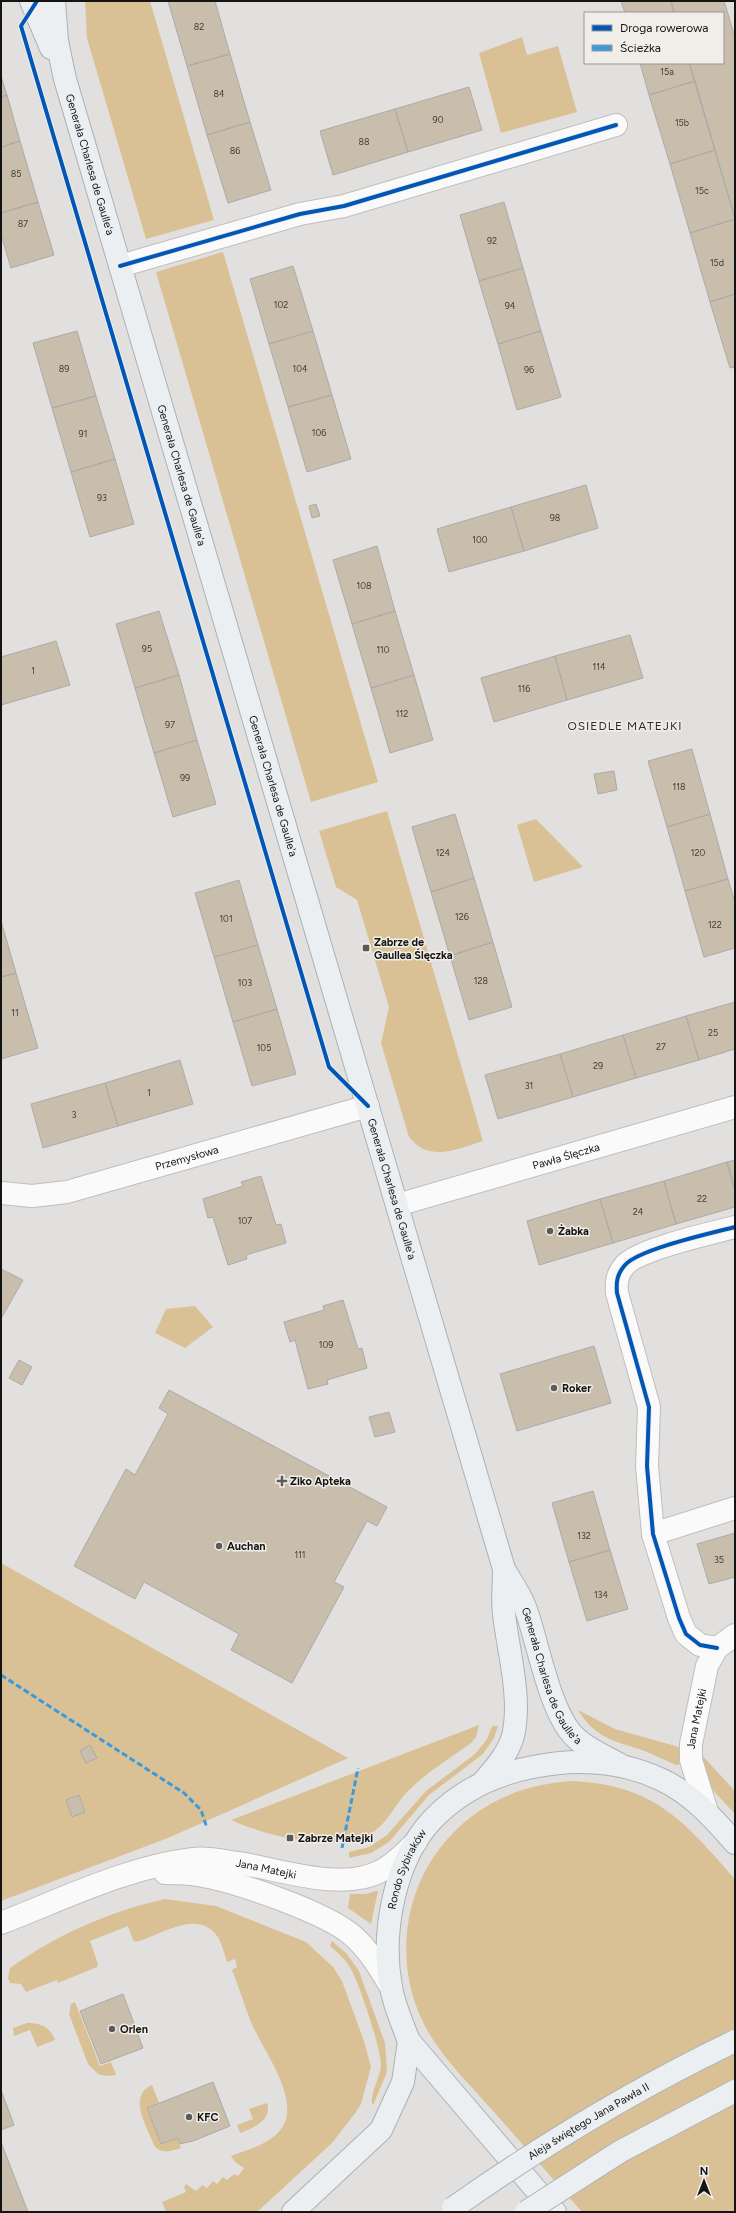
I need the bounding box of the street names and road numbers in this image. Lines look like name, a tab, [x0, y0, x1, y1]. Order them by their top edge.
street label: Generała Charlesa de Gaulle'a	[63, 92, 117, 237]
street label: Generała Charlesa de Gaulle'a	[154, 403, 208, 548]
street label: Generała Charlesa de Gaulle'a	[246, 714, 300, 858]
street label: Generała Charlesa de Gaulle'a	[365, 1117, 418, 1261]
street label: Pawła Ślęczka	[531, 1141, 601, 1172]
street label: Przemysłowa	[154, 1143, 220, 1173]
street label: Generała Charlesa de Gaulle'a	[519, 1606, 584, 1747]
street label: Jana Matejki	[685, 1687, 709, 1749]
street label: Rondo Sybiraków	[385, 1826, 429, 1911]
street label: Jana Matejki	[235, 1857, 298, 1882]
street label: Aleja świętego Jana Pawła II	[526, 2080, 651, 2163]

